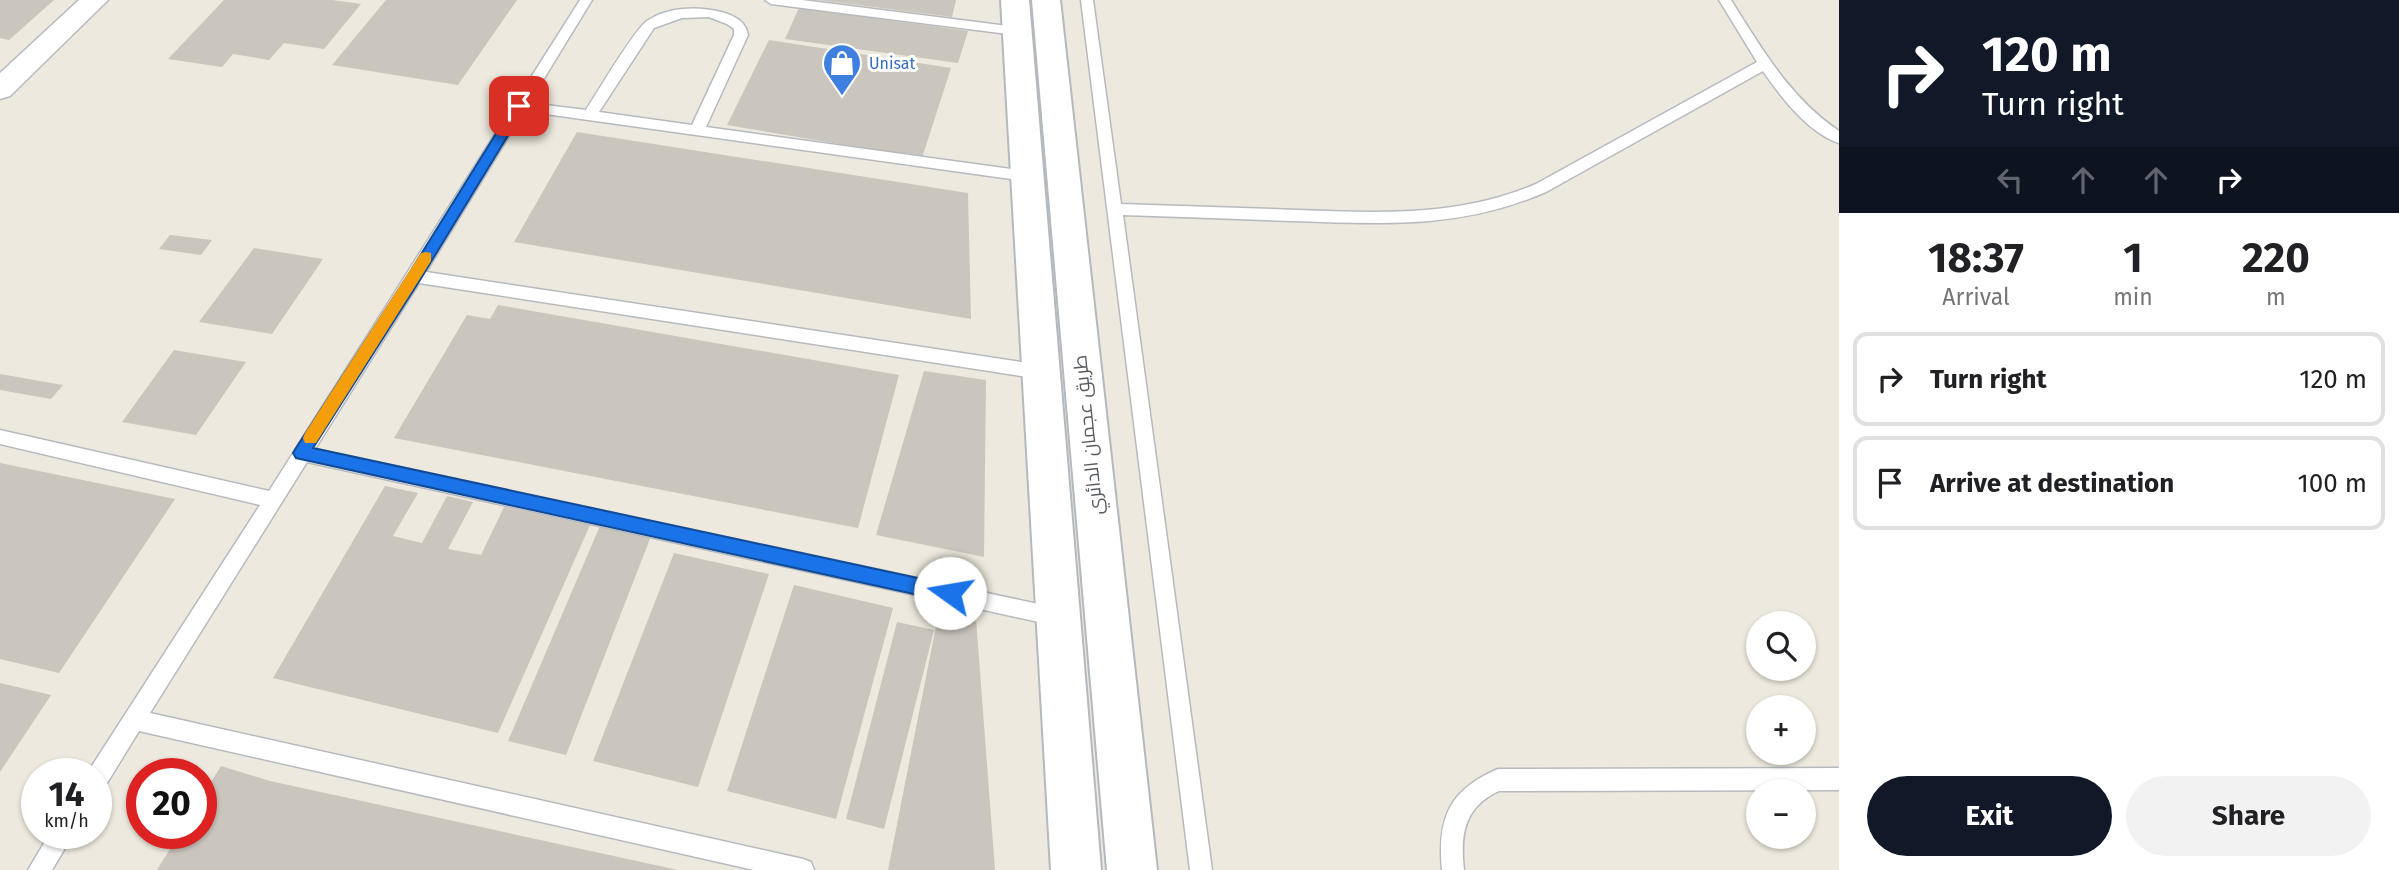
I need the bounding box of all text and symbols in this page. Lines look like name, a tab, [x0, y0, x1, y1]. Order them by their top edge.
text: 120 m	[1982, 25, 2112, 84]
icon: right	[1867, 28, 1958, 119]
shop icon: Unisat	[821, 42, 863, 97]
place label: Unisat	[869, 54, 915, 73]
pin	[489, 76, 549, 136]
text: Turn right	[1982, 85, 2124, 123]
icon: arrive	[500, 87, 538, 125]
icon: left	[1991, 161, 2029, 199]
icon: ahead	[2064, 161, 2102, 199]
icon: ahead	[2137, 161, 2175, 199]
icon: right	[2210, 161, 2248, 199]
text: 18:37	[1928, 233, 2024, 283]
text: 1	[2123, 233, 2143, 283]
text: 220	[2242, 233, 2310, 283]
text: Arrival	[1942, 283, 2010, 311]
text: min	[2113, 283, 2153, 311]
text: m	[2266, 283, 2286, 311]
street label: طريق عجمان الدائري	[1068, 354, 1111, 516]
icon: right	[1871, 360, 1909, 398]
text: Turn right	[1930, 364, 2047, 395]
text: 120 m	[2299, 364, 2367, 395]
icon: arrive	[1871, 464, 1909, 502]
text: Arrive at destination	[1930, 468, 2174, 499]
text: 100 m	[2298, 468, 2367, 499]
position arrow	[913, 556, 987, 630]
map controls	[1746, 611, 1816, 849]
button: search	[1746, 611, 1816, 681]
button: +	[1746, 695, 1816, 765]
speed limit sign: 20	[126, 758, 217, 849]
text: 14	[48, 773, 85, 815]
button: Exit	[1867, 776, 2112, 856]
button: Share	[2126, 776, 2371, 856]
button: −	[1746, 779, 1816, 849]
text: km/h	[44, 810, 89, 832]

